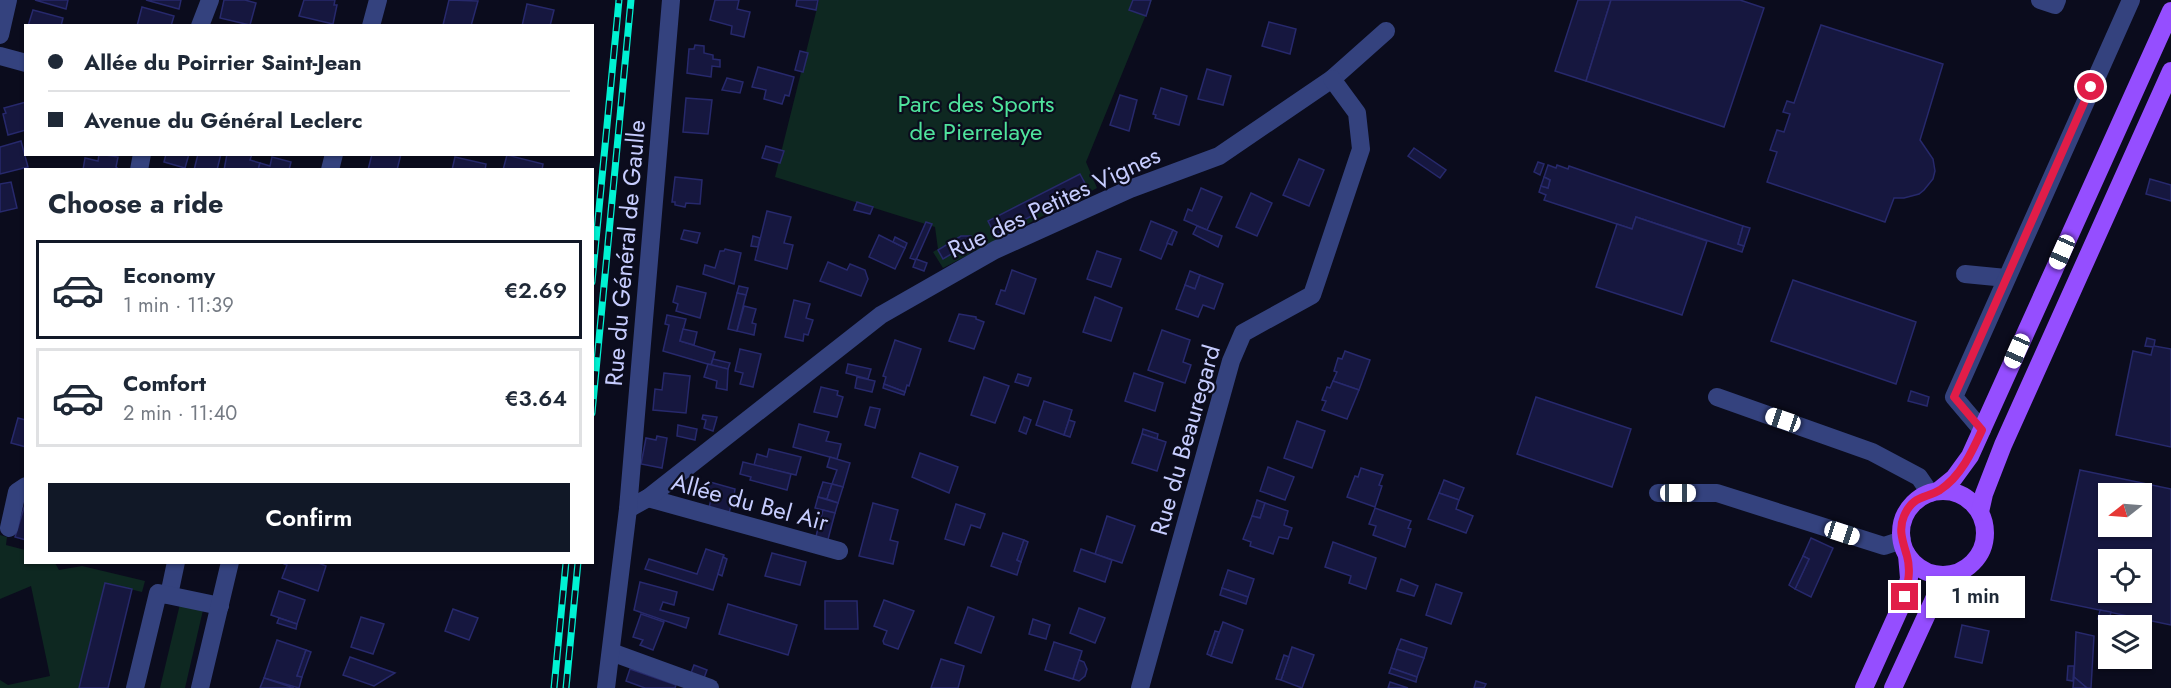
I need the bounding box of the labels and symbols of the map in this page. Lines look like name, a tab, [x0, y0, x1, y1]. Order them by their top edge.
route start	[2077, 73, 2104, 100]
park label: Parc des Sports de Pierrelaye	[897, 86, 1055, 149]
street label: Rue du Général de Gaulle	[596, 119, 654, 387]
street label: Rue des Petites Vignes	[942, 137, 1166, 267]
car	[2046, 232, 2078, 272]
car	[2001, 331, 2033, 371]
street label: Rue du Beauregard	[1141, 341, 1229, 539]
car	[1763, 406, 1803, 434]
street label: Allée du Bel Air	[668, 464, 833, 540]
north arrow	[2098, 483, 2152, 537]
car	[1660, 484, 1696, 502]
car	[1822, 519, 1862, 547]
callout: 1 min	[1926, 576, 2025, 618]
route end	[1891, 583, 1918, 610]

